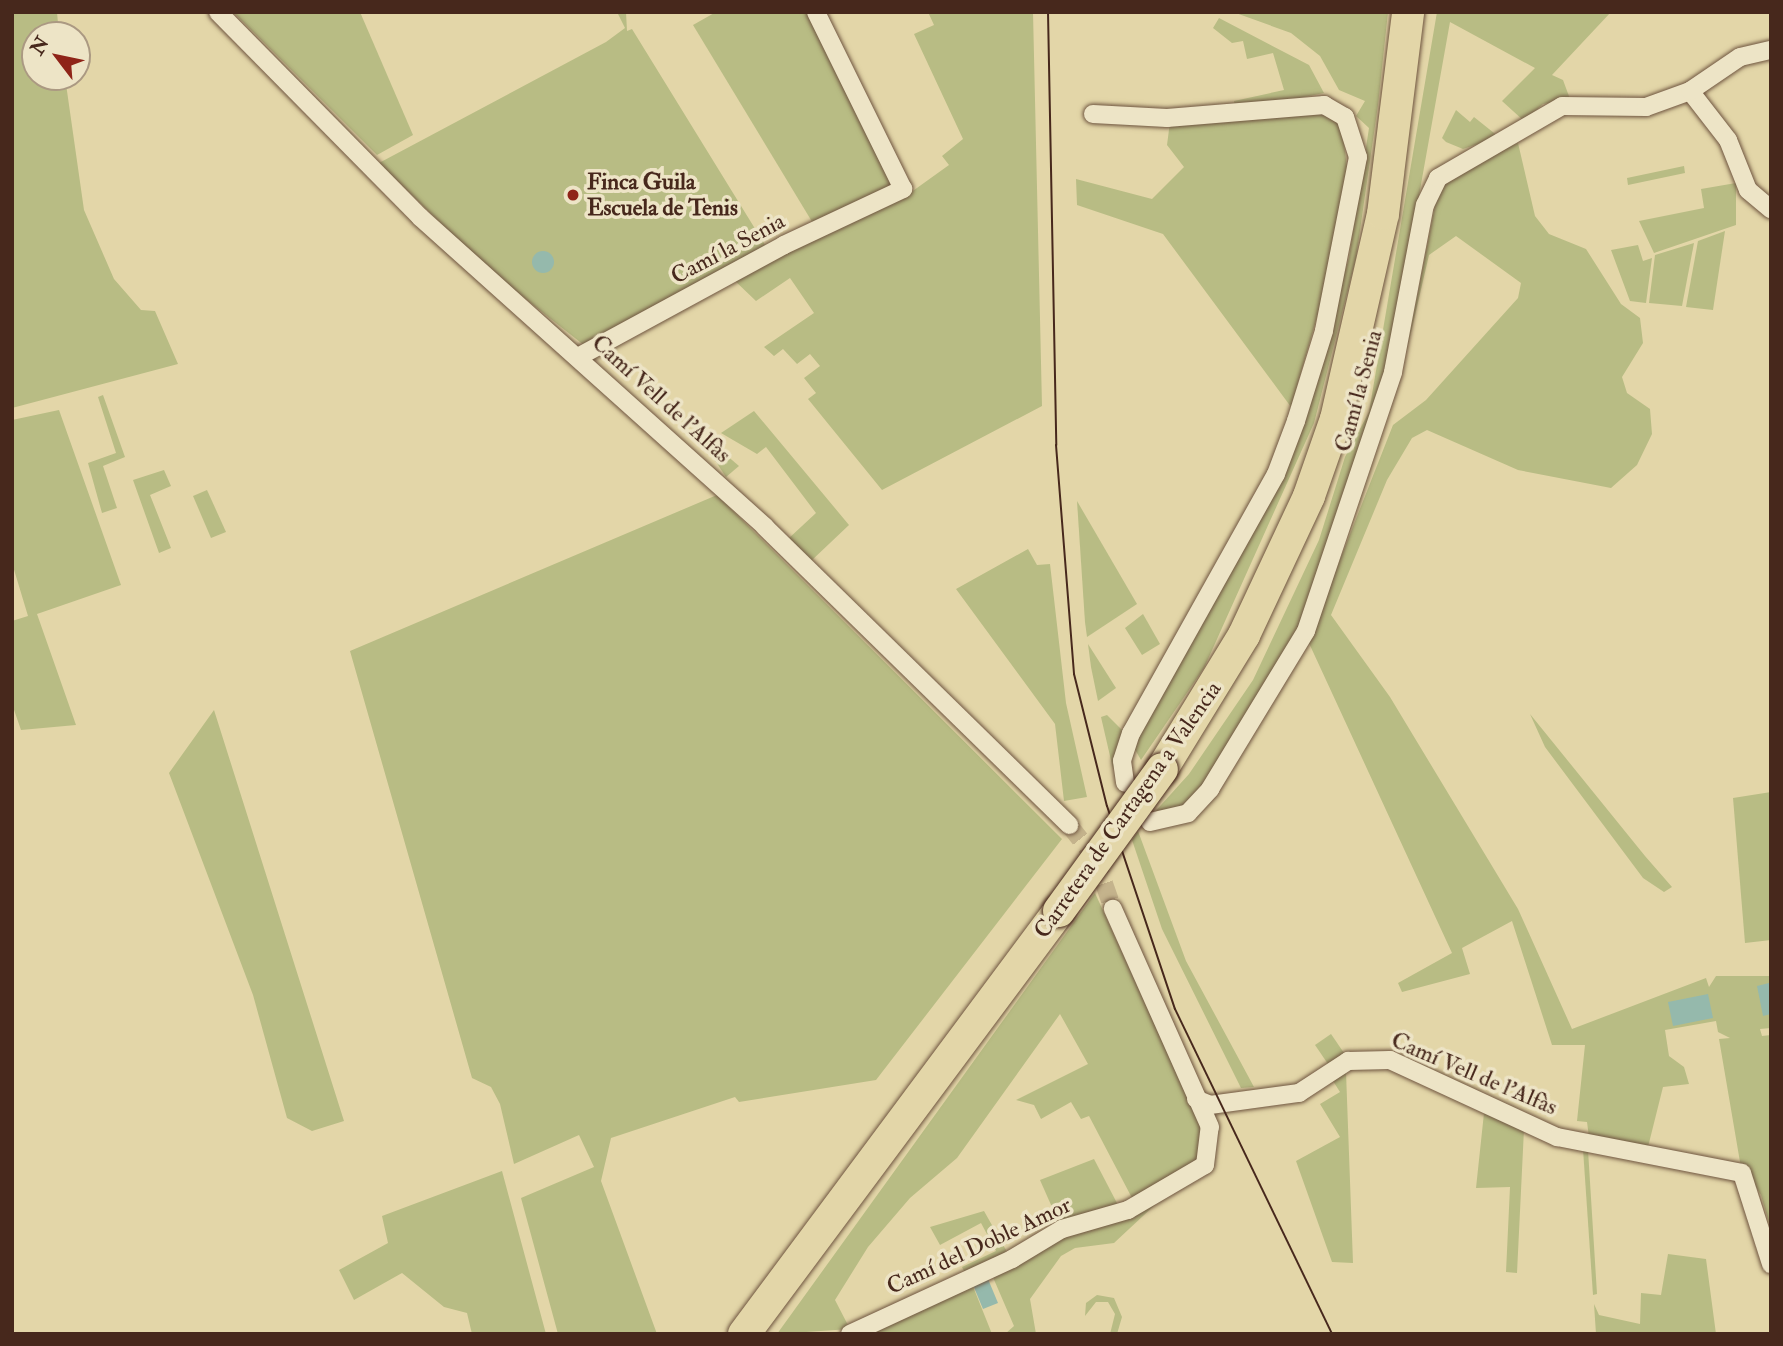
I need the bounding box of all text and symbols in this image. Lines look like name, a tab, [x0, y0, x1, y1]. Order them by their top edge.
north arrow	[21, 21, 91, 91]
text: N	[25, 32, 55, 60]
place label: Finca Guila Escuela de Tenis	[587, 168, 738, 222]
marker: Finca Guila Escuela de Tenis	[565, 187, 581, 203]
street label: Camí la Senia	[666, 207, 790, 291]
street label: Camí la Senia	[1329, 327, 1389, 455]
street label: Camí Vell de l'Alfàs	[586, 329, 736, 469]
street label: Carretera de Cartagena a Valencia	[1029, 676, 1227, 944]
street label: Camí Vell de l'Alfàs	[1387, 1027, 1561, 1121]
street label: Camí del Doble Amor	[883, 1191, 1075, 1301]

